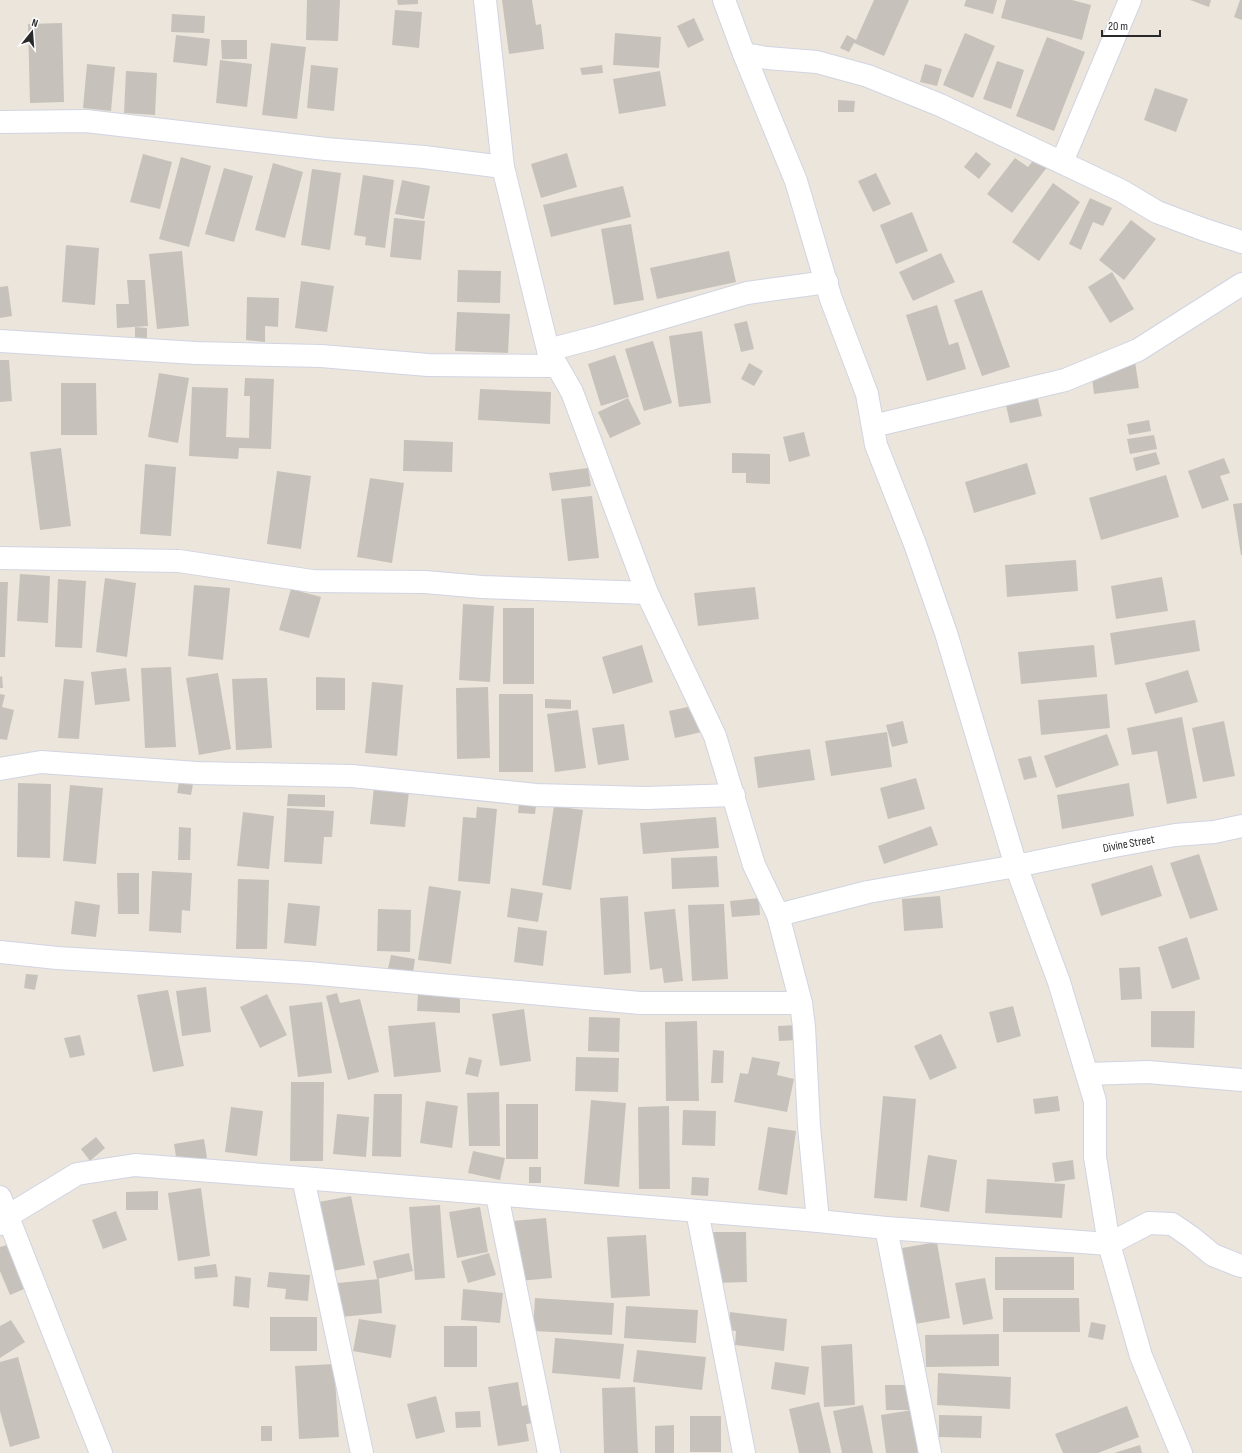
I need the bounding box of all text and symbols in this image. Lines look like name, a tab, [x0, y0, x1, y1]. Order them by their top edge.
north arrow	[12, 12, 52, 52]
scale bar	[1102, 12, 1160, 38]
text: N	[30, 16, 40, 30]
text: 20 m	[1108, 19, 1128, 34]
street label: Divine Street	[1102, 832, 1156, 856]

